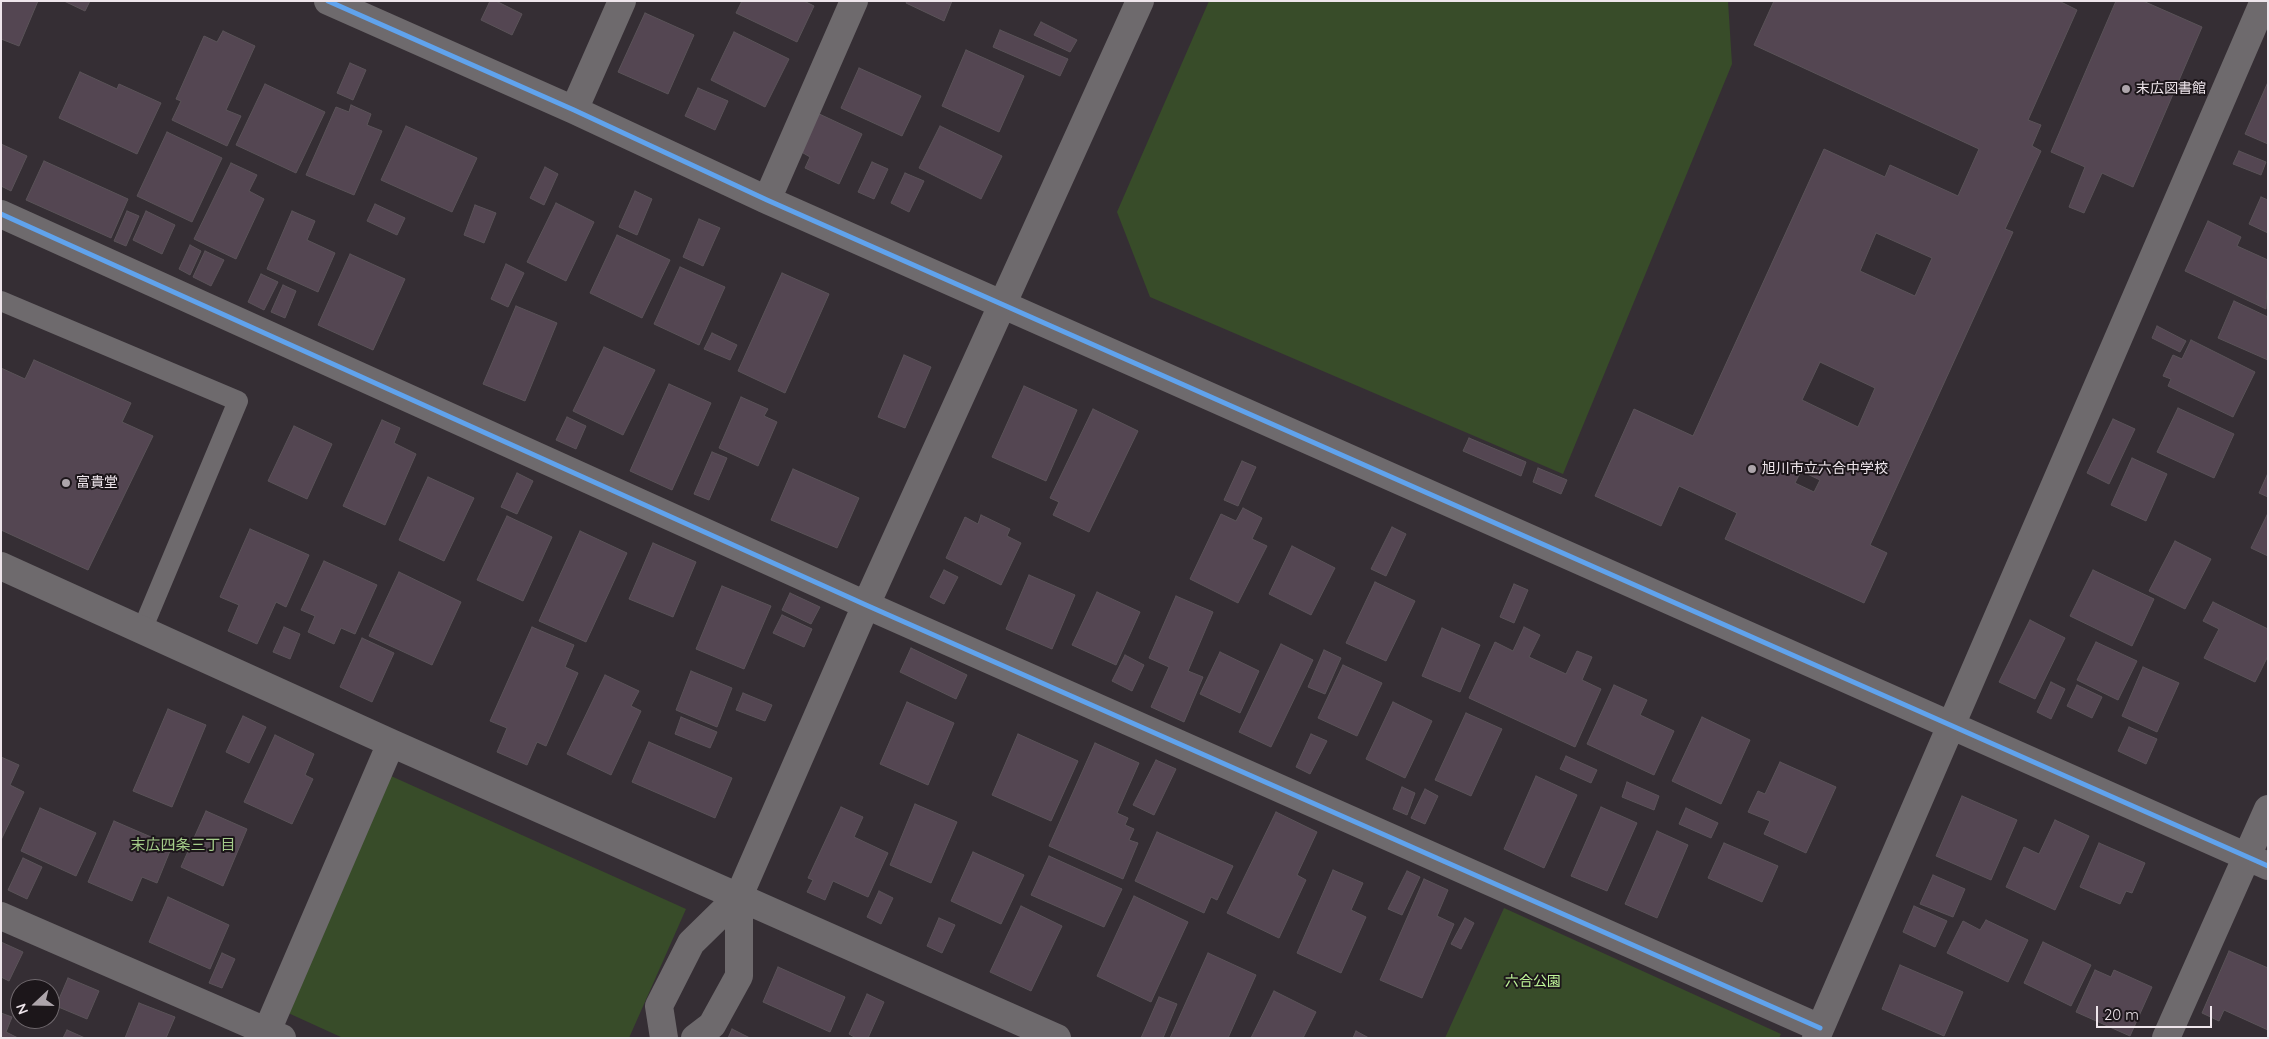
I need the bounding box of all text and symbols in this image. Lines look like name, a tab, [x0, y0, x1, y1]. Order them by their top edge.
place label: 末広図書館	[2136, 81, 2206, 97]
marker: 末広図書館	[2120, 83, 2132, 95]
place label: 旭川市立六合中学校	[1762, 461, 1888, 477]
marker: 旭川市立六合中学校	[1746, 463, 1758, 475]
place label: 富貴堂	[76, 475, 118, 491]
marker: 富貴堂	[60, 477, 72, 489]
district label: 末広四条三丁目	[131, 836, 235, 854]
park label: 六合公園	[1505, 974, 1561, 990]
north arrow	[10, 979, 60, 1029]
scale bar	[2099, 996, 2215, 1028]
text: N	[12, 1001, 32, 1017]
text: 20 m	[2104, 1005, 2139, 1024]

